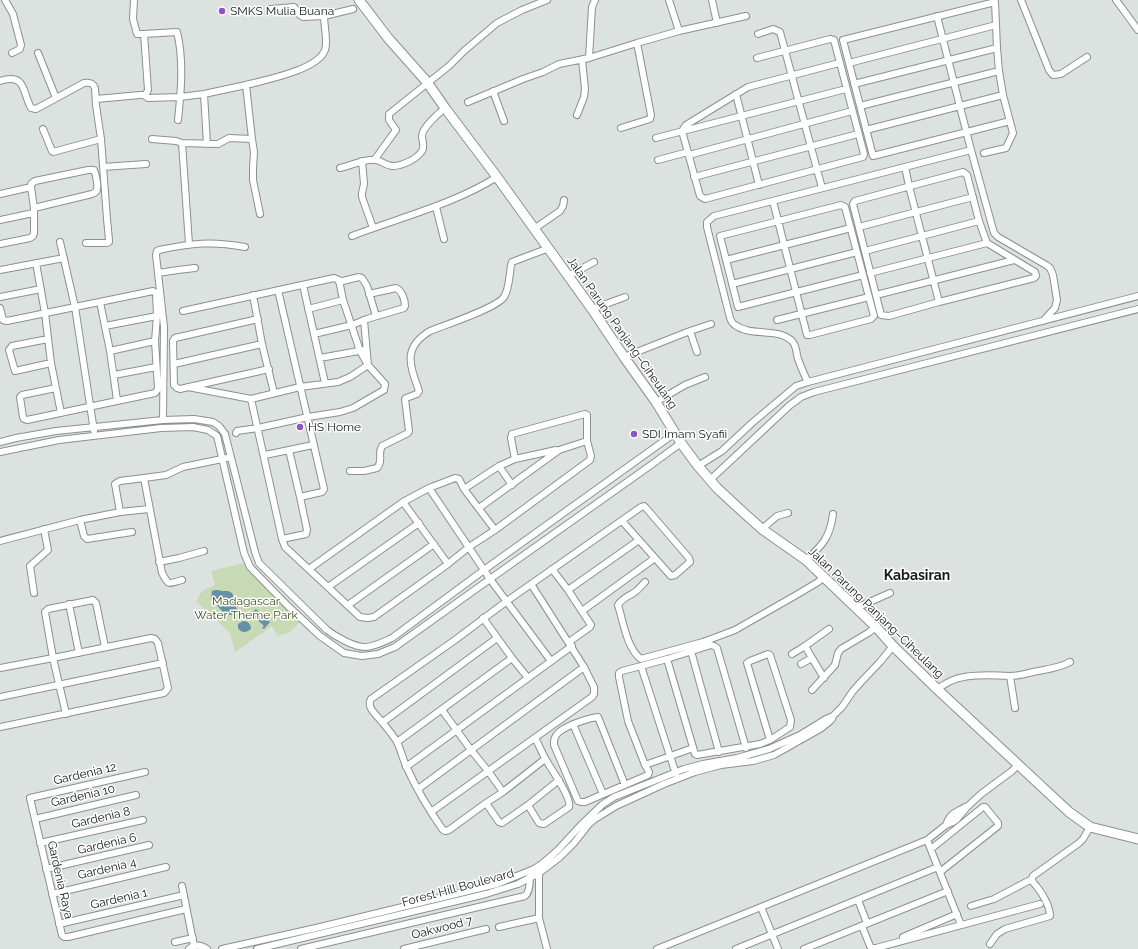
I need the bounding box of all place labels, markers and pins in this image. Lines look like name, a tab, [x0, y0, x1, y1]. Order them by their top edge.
place label: SMKS Mulia Buana	[230, 4, 334, 18]
marker: SMKS Mulia Buana	[217, 6, 227, 16]
place label: HS Home	[308, 420, 361, 434]
marker: HS Home	[295, 422, 305, 432]
place label: SDI Imam Syafii	[642, 427, 727, 441]
marker: SDI Imam Syafii	[629, 429, 639, 439]

